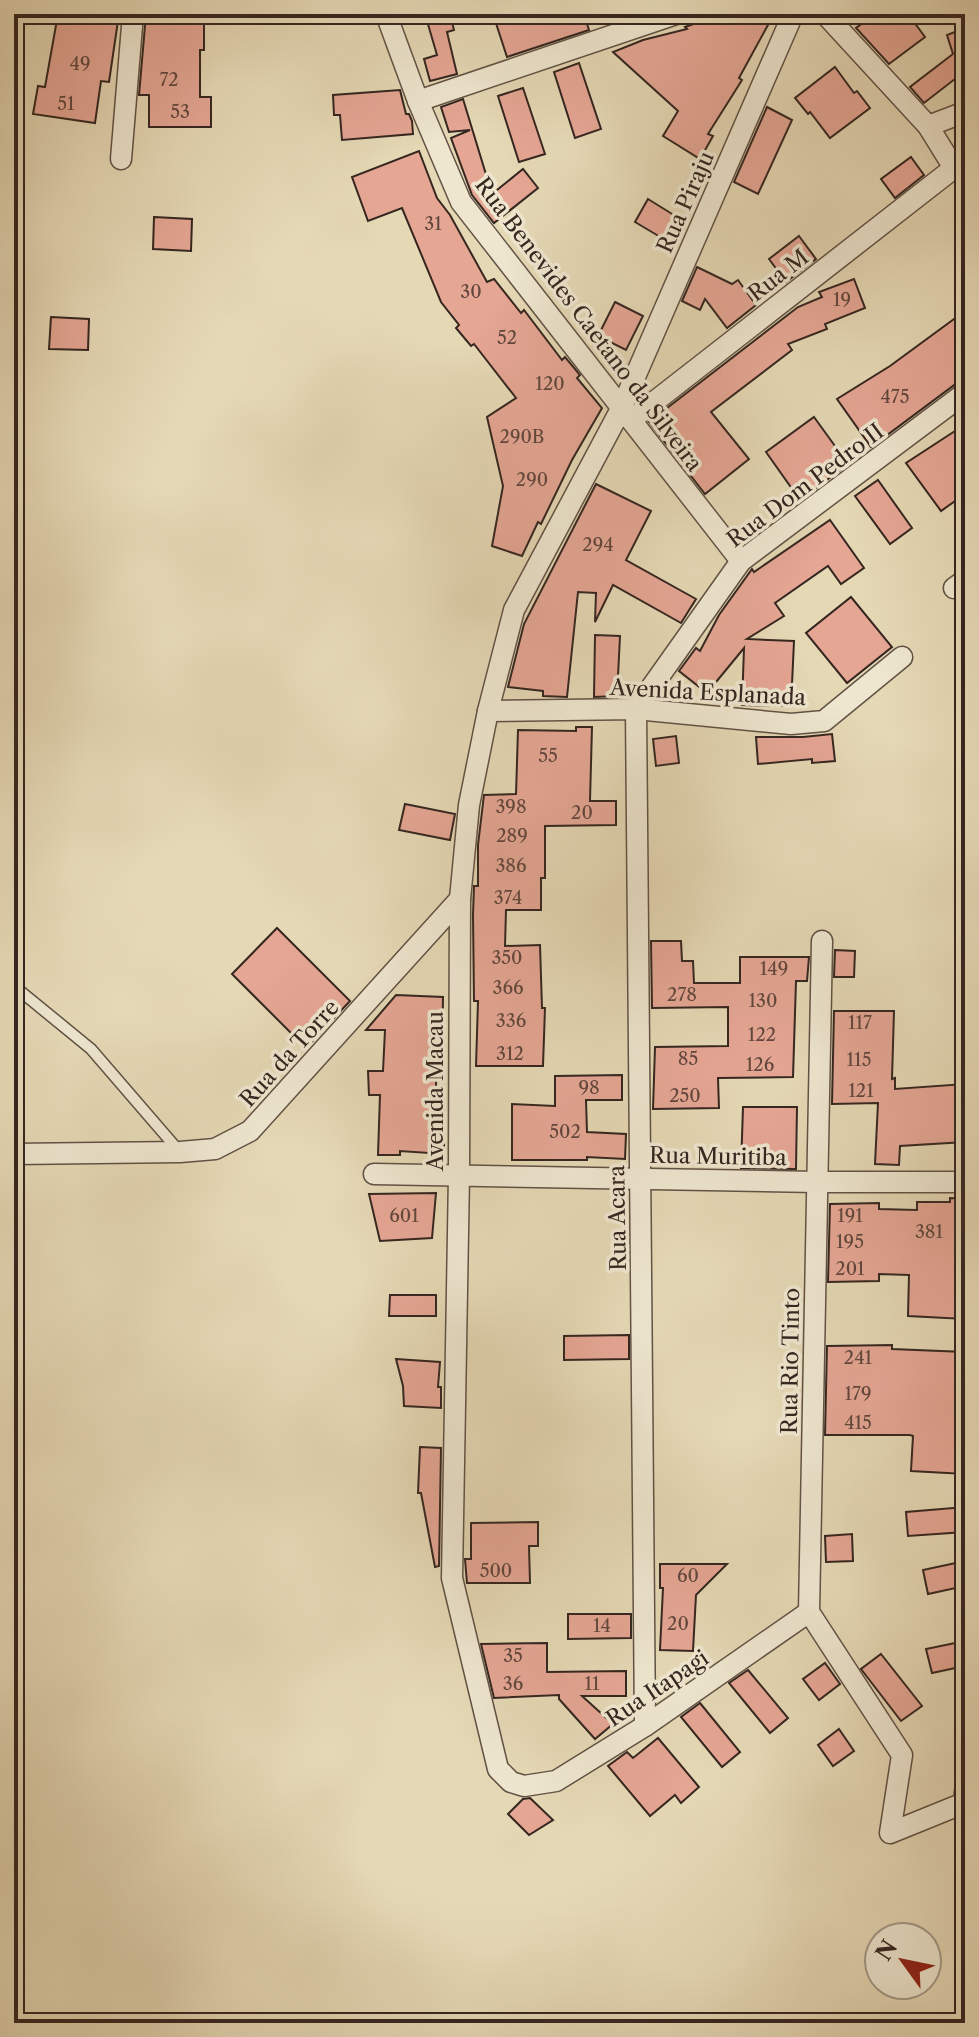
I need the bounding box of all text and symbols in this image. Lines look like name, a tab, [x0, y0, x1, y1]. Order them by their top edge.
house number: 49	[70, 53, 90, 75]
house number: 72	[159, 69, 179, 91]
house number: 51	[57, 93, 75, 115]
house number: 53	[170, 101, 190, 123]
street label: Rua Piraju	[651, 147, 720, 257]
street label: Rua Benevides Caetano da Silveira	[469, 172, 708, 477]
house number: 31	[424, 213, 442, 235]
street label: Rua M	[743, 244, 814, 307]
house number: 30	[460, 281, 482, 303]
house number: 19	[833, 289, 851, 311]
house number: 52	[497, 327, 517, 349]
house number: 120	[535, 373, 565, 395]
house number: 475	[880, 386, 910, 408]
street label: Rua Dom Pedro II	[722, 418, 889, 553]
house number: 290B	[500, 426, 544, 448]
house number: 290	[516, 469, 548, 491]
house number: 294	[582, 534, 614, 556]
street label: Avenida Esplanada	[608, 674, 807, 711]
house number: 55	[538, 745, 558, 767]
house number: 398	[495, 796, 527, 818]
house number: 20	[571, 802, 593, 824]
house number: 289	[496, 825, 528, 847]
house number: 386	[495, 855, 527, 877]
house number: 374	[494, 887, 522, 909]
house number: 350	[491, 947, 523, 969]
house number: 149	[760, 958, 788, 980]
house number: 366	[493, 977, 524, 999]
house number: 278	[667, 984, 697, 1006]
house number: 130	[749, 990, 777, 1012]
street label: Rua da Torre	[234, 994, 345, 1113]
house number: 336	[496, 1010, 526, 1032]
street label: Avenida Macau	[422, 1011, 449, 1172]
house number: 117	[848, 1012, 872, 1034]
house number: 122	[748, 1024, 776, 1046]
house number: 312	[496, 1043, 524, 1065]
house number: 85	[678, 1048, 698, 1070]
house number: 115	[847, 1049, 871, 1071]
house number: 126	[746, 1054, 774, 1076]
house number: 98	[578, 1077, 600, 1099]
house number: 121	[848, 1080, 874, 1102]
house number: 250	[669, 1085, 701, 1107]
house number: 502	[549, 1121, 581, 1143]
street label: Rua Muritiba	[649, 1142, 787, 1171]
street label: Rua Acara	[603, 1164, 632, 1271]
house number: 601	[389, 1205, 419, 1227]
house number: 191	[837, 1205, 863, 1227]
house number: 381	[915, 1221, 943, 1243]
house number: 195	[836, 1231, 864, 1253]
house number: 201	[835, 1258, 865, 1280]
street label: Rua Rio Tinto	[776, 1288, 805, 1434]
house number: 241	[844, 1347, 873, 1369]
house number: 179	[845, 1383, 871, 1405]
house number: 415	[844, 1412, 872, 1434]
house number: 500	[480, 1560, 512, 1582]
house number: 60	[677, 1565, 699, 1587]
house number: 20	[667, 1613, 689, 1635]
house number: 14	[593, 1615, 611, 1637]
street label: Rua Itapagi	[601, 1644, 714, 1732]
house number: 35	[503, 1645, 523, 1667]
house number: 36	[503, 1673, 523, 1695]
house number: 11	[584, 1673, 600, 1695]
north arrow	[863, 1921, 943, 2001]
text: N	[870, 1935, 903, 1966]

